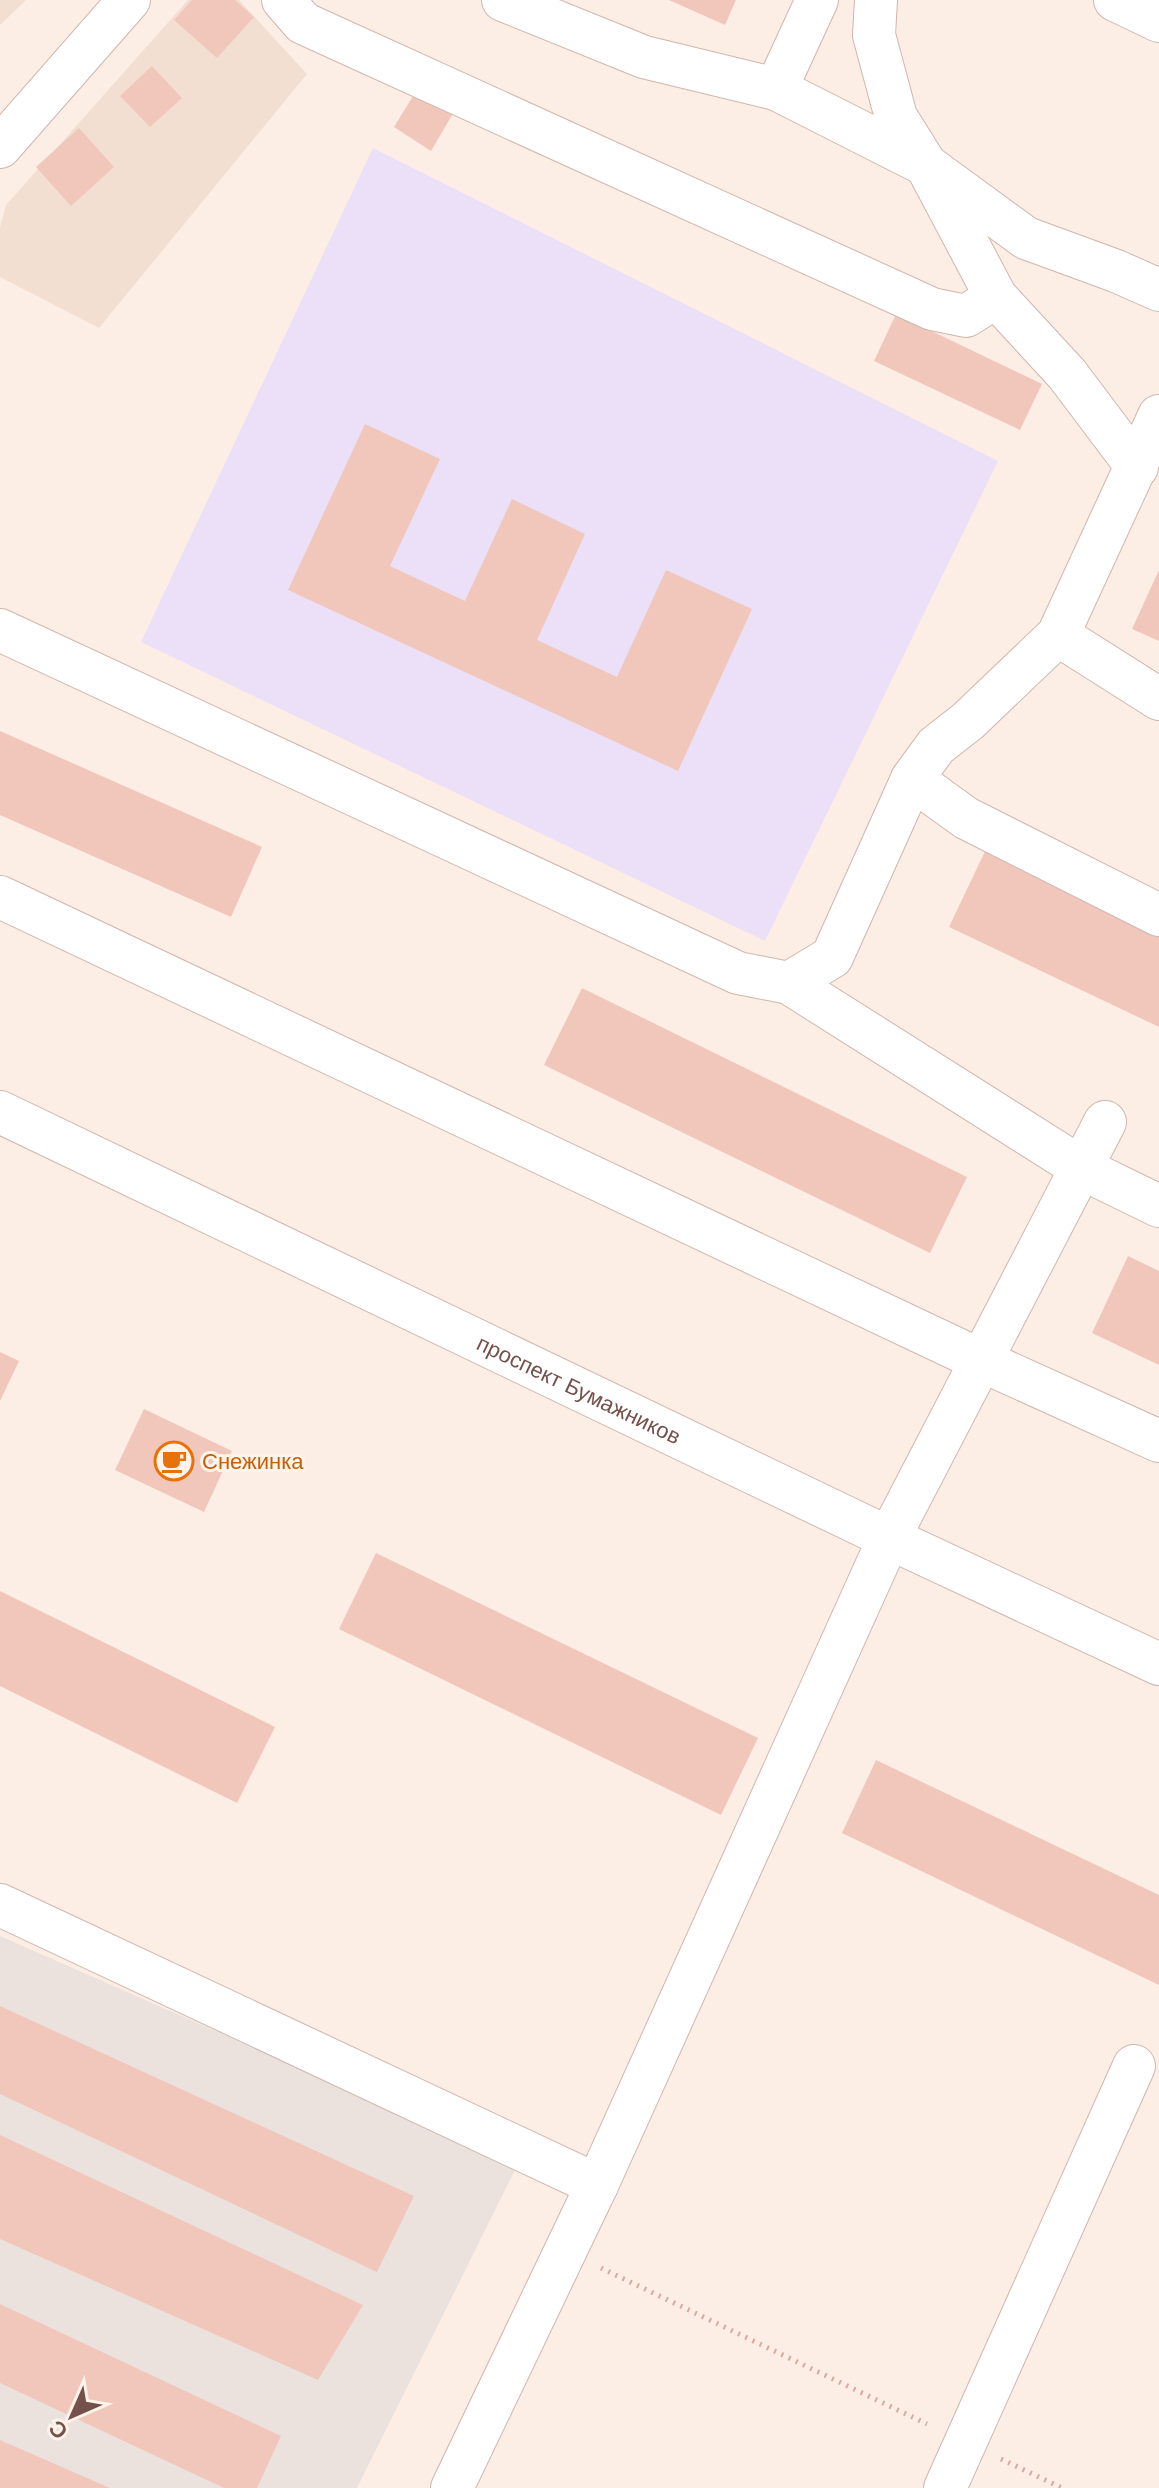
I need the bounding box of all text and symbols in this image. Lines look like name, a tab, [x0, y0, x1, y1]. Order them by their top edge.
street label: проспект Бумажников	[473, 1330, 685, 1449]
cafe icon: Снежинка	[153, 1440, 195, 1482]
place label: Снежинка	[202, 1449, 304, 1474]
north arrow	[32, 2376, 112, 2456]
text: С	[44, 2415, 73, 2444]

